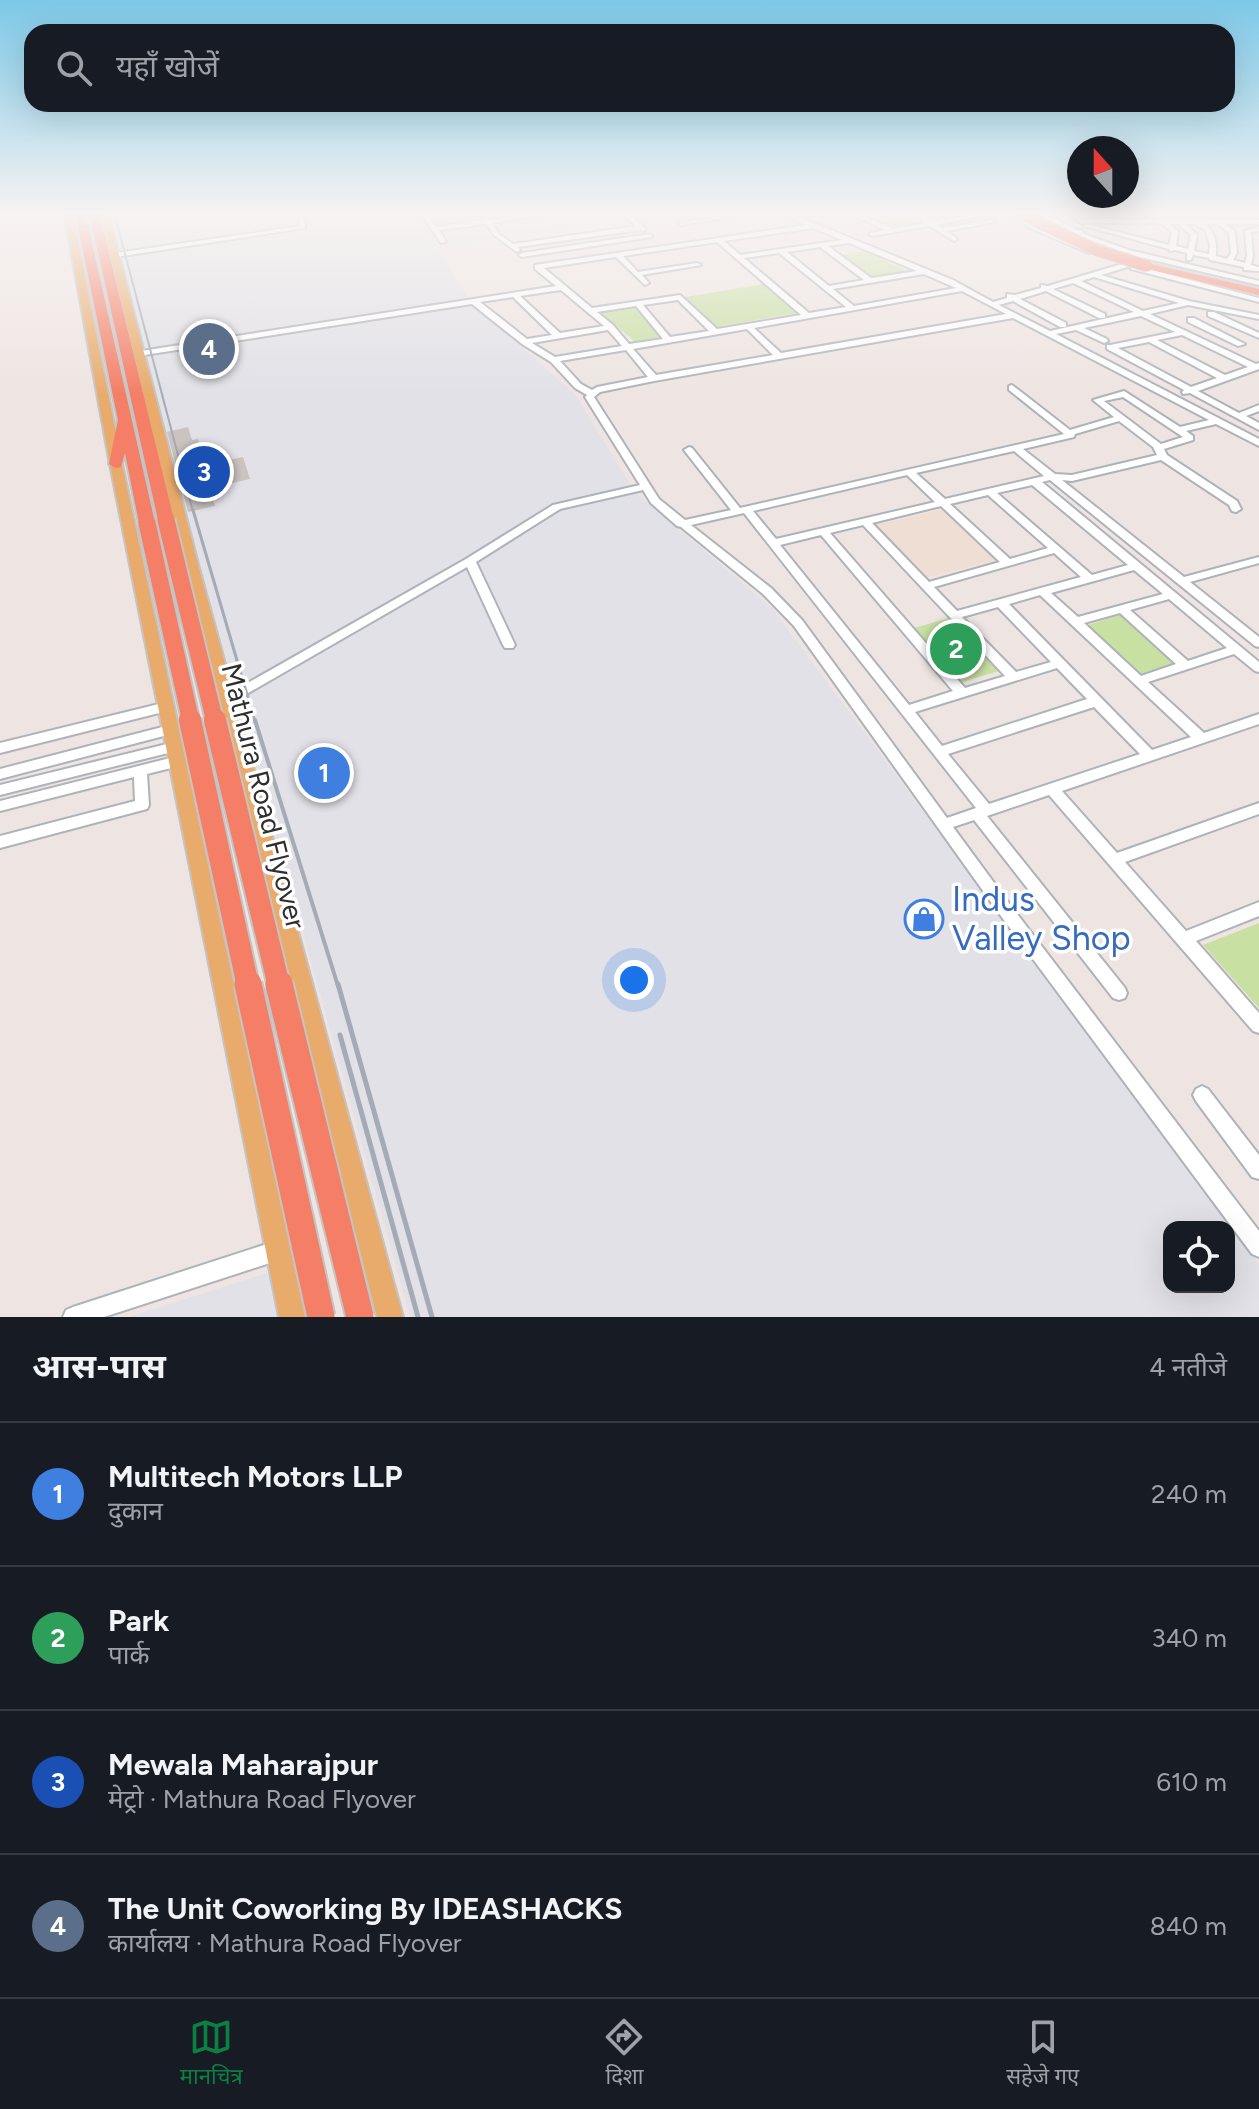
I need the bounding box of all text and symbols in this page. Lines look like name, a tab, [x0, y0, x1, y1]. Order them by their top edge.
search box	[24, 24, 1235, 112]
icon: search	[52, 46, 96, 90]
text: यहाँ खोजें	[116, 48, 219, 85]
north arrow	[1067, 136, 1139, 208]
pin: 4	[183, 319, 235, 379]
pin: 3	[178, 442, 230, 502]
pin: 2	[930, 619, 982, 679]
street label: Mathura Road Flyover	[215, 660, 314, 933]
pin: 1	[298, 743, 350, 803]
place label: Indus Valley Shop	[952, 879, 1131, 959]
shop icon: Indus Valley Shop	[903, 898, 945, 940]
your location	[614, 960, 654, 1000]
map controls	[1163, 1221, 1235, 1293]
button: locate	[1163, 1221, 1235, 1293]
text: आस-पास	[32, 1346, 166, 1387]
text: 4 नतीजे	[1149, 1351, 1227, 1383]
text: Multitech Motors LLP	[108, 1458, 402, 1495]
text: 1	[53, 1478, 63, 1510]
text: 240 m	[1151, 1478, 1227, 1510]
text: दुकान	[108, 1495, 163, 1527]
text: Park	[108, 1602, 169, 1639]
text: 2	[50, 1622, 66, 1654]
text: 340 m	[1151, 1622, 1227, 1654]
text: पार्क	[108, 1639, 149, 1671]
text: Mewala Maharajpur	[108, 1746, 378, 1783]
text: 3	[51, 1766, 65, 1798]
text: 610 m	[1156, 1766, 1227, 1798]
text: मेट्रो · Mathura Road Flyover	[108, 1783, 416, 1815]
text: The Unit Coworking By IDEASHACKS	[108, 1890, 623, 1927]
text: 4	[50, 1910, 66, 1942]
text: 840 m	[1150, 1910, 1227, 1942]
text: कार्यालय · Mathura Road Flyover	[108, 1927, 462, 1959]
tab: मानचित्र	[180, 2015, 243, 2093]
tab: दिशा	[602, 2015, 646, 2093]
tab: सहेजे गए	[1006, 2015, 1079, 2093]

